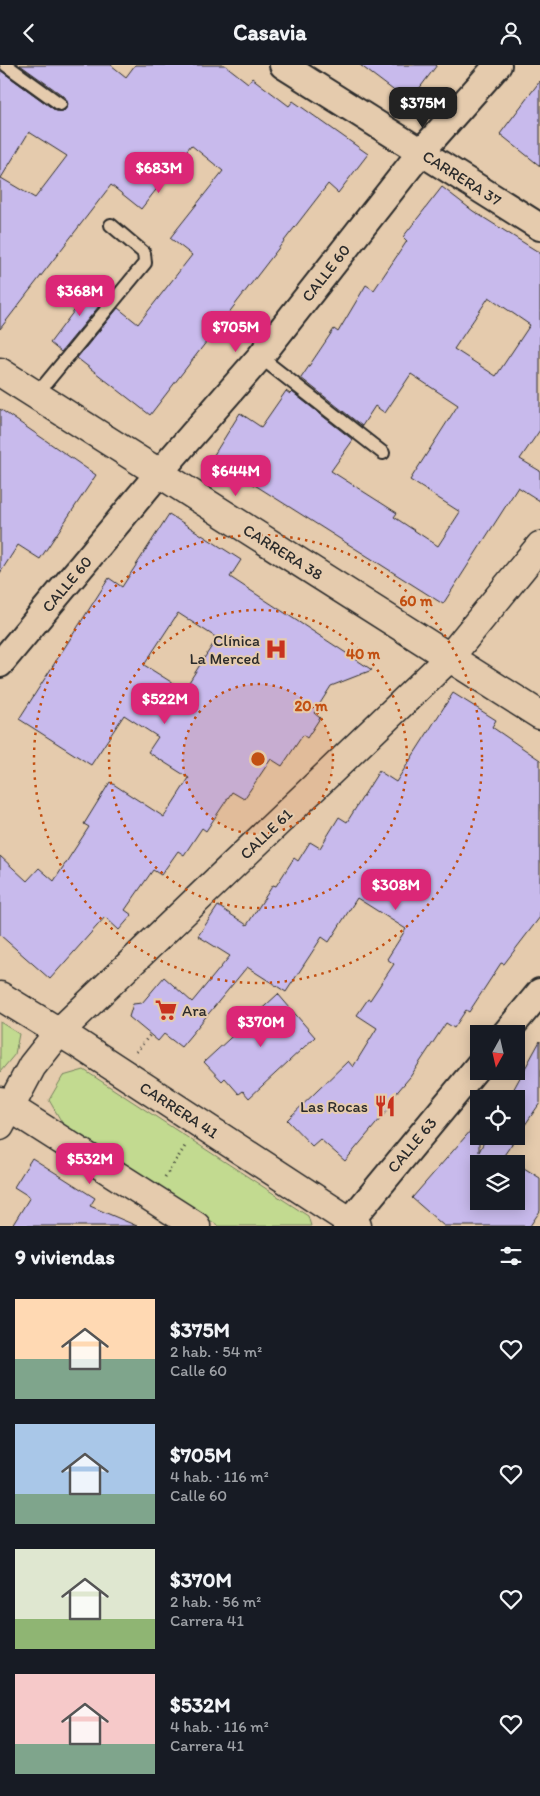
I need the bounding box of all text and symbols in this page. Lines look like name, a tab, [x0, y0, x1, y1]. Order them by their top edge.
icon: back	[15, 19, 43, 47]
text: Casavia	[233, 19, 307, 46]
icon: person	[497, 19, 525, 47]
pin: $375M	[388, 87, 458, 129]
text: $375M	[400, 93, 446, 112]
street label: CARRERA 37	[419, 146, 505, 210]
pin: $683M	[124, 151, 194, 194]
text: $683M	[136, 158, 182, 177]
street label: CALLE 60	[298, 241, 354, 305]
pin: $368M	[45, 275, 115, 317]
text: $368M	[57, 281, 103, 300]
pin: $705M	[201, 311, 271, 353]
text: $705M	[213, 317, 259, 336]
pin: $644M	[201, 455, 271, 497]
text: $644M	[212, 461, 260, 480]
street label: CARRERA 38	[240, 520, 326, 584]
street label: CALLE 60	[38, 552, 96, 616]
text: 60 m	[399, 592, 433, 610]
place label: Clínica La Merced	[189, 631, 260, 668]
hospital icon: Clínica La Merced	[263, 636, 289, 662]
text: 40 m	[346, 645, 381, 663]
pin: $522M	[130, 683, 200, 725]
text: $522M	[142, 689, 188, 708]
text: 20 m	[294, 697, 328, 715]
centre of rings	[249, 750, 267, 768]
street label: CALLE 61	[236, 804, 296, 863]
pin: $308M	[361, 869, 431, 911]
text: $308M	[372, 875, 420, 894]
supermarket icon: Ara	[153, 997, 179, 1023]
place label: Ara	[182, 1001, 208, 1020]
pin: $370M	[226, 1005, 296, 1048]
text: $370M	[237, 1012, 285, 1031]
north arrow	[470, 1025, 525, 1080]
map controls	[470, 1025, 525, 1210]
street label: CARRERA 41	[136, 1078, 222, 1143]
button: locate	[470, 1090, 525, 1145]
restaurant icon: Las Rocas	[372, 1093, 398, 1119]
place label: Las Rocas	[300, 1097, 368, 1116]
street label: CALLE 63	[383, 1113, 441, 1177]
pin: $532M	[55, 1143, 125, 1185]
text: $532M	[67, 1149, 113, 1168]
button: layers	[470, 1155, 525, 1210]
icon: filters	[497, 1242, 525, 1270]
text: 9 viviendas	[15, 1244, 115, 1269]
text: $375M	[170, 1317, 230, 1342]
icon: home	[55, 1319, 115, 1379]
icon: heart	[497, 1335, 525, 1363]
text: 2 hab. · 54 m²	[170, 1342, 262, 1361]
text: Calle 60	[170, 1361, 227, 1380]
text: $705M	[170, 1442, 232, 1467]
icon: home	[55, 1444, 115, 1504]
icon: heart	[497, 1460, 525, 1488]
text: 4 hab. · 116 m²	[170, 1467, 269, 1486]
text: Calle 60	[170, 1486, 227, 1505]
text: $370M	[170, 1567, 232, 1592]
icon: home	[55, 1569, 115, 1629]
icon: heart	[497, 1585, 525, 1613]
text: 2 hab. · 56 m²	[170, 1592, 261, 1611]
text: Carrera 41	[170, 1611, 244, 1630]
text: $532M	[170, 1692, 231, 1717]
icon: home	[55, 1694, 115, 1754]
icon: heart	[497, 1710, 525, 1738]
text: 4 hab. · 116 m²	[170, 1717, 269, 1736]
text: Carrera 41	[170, 1736, 244, 1755]

